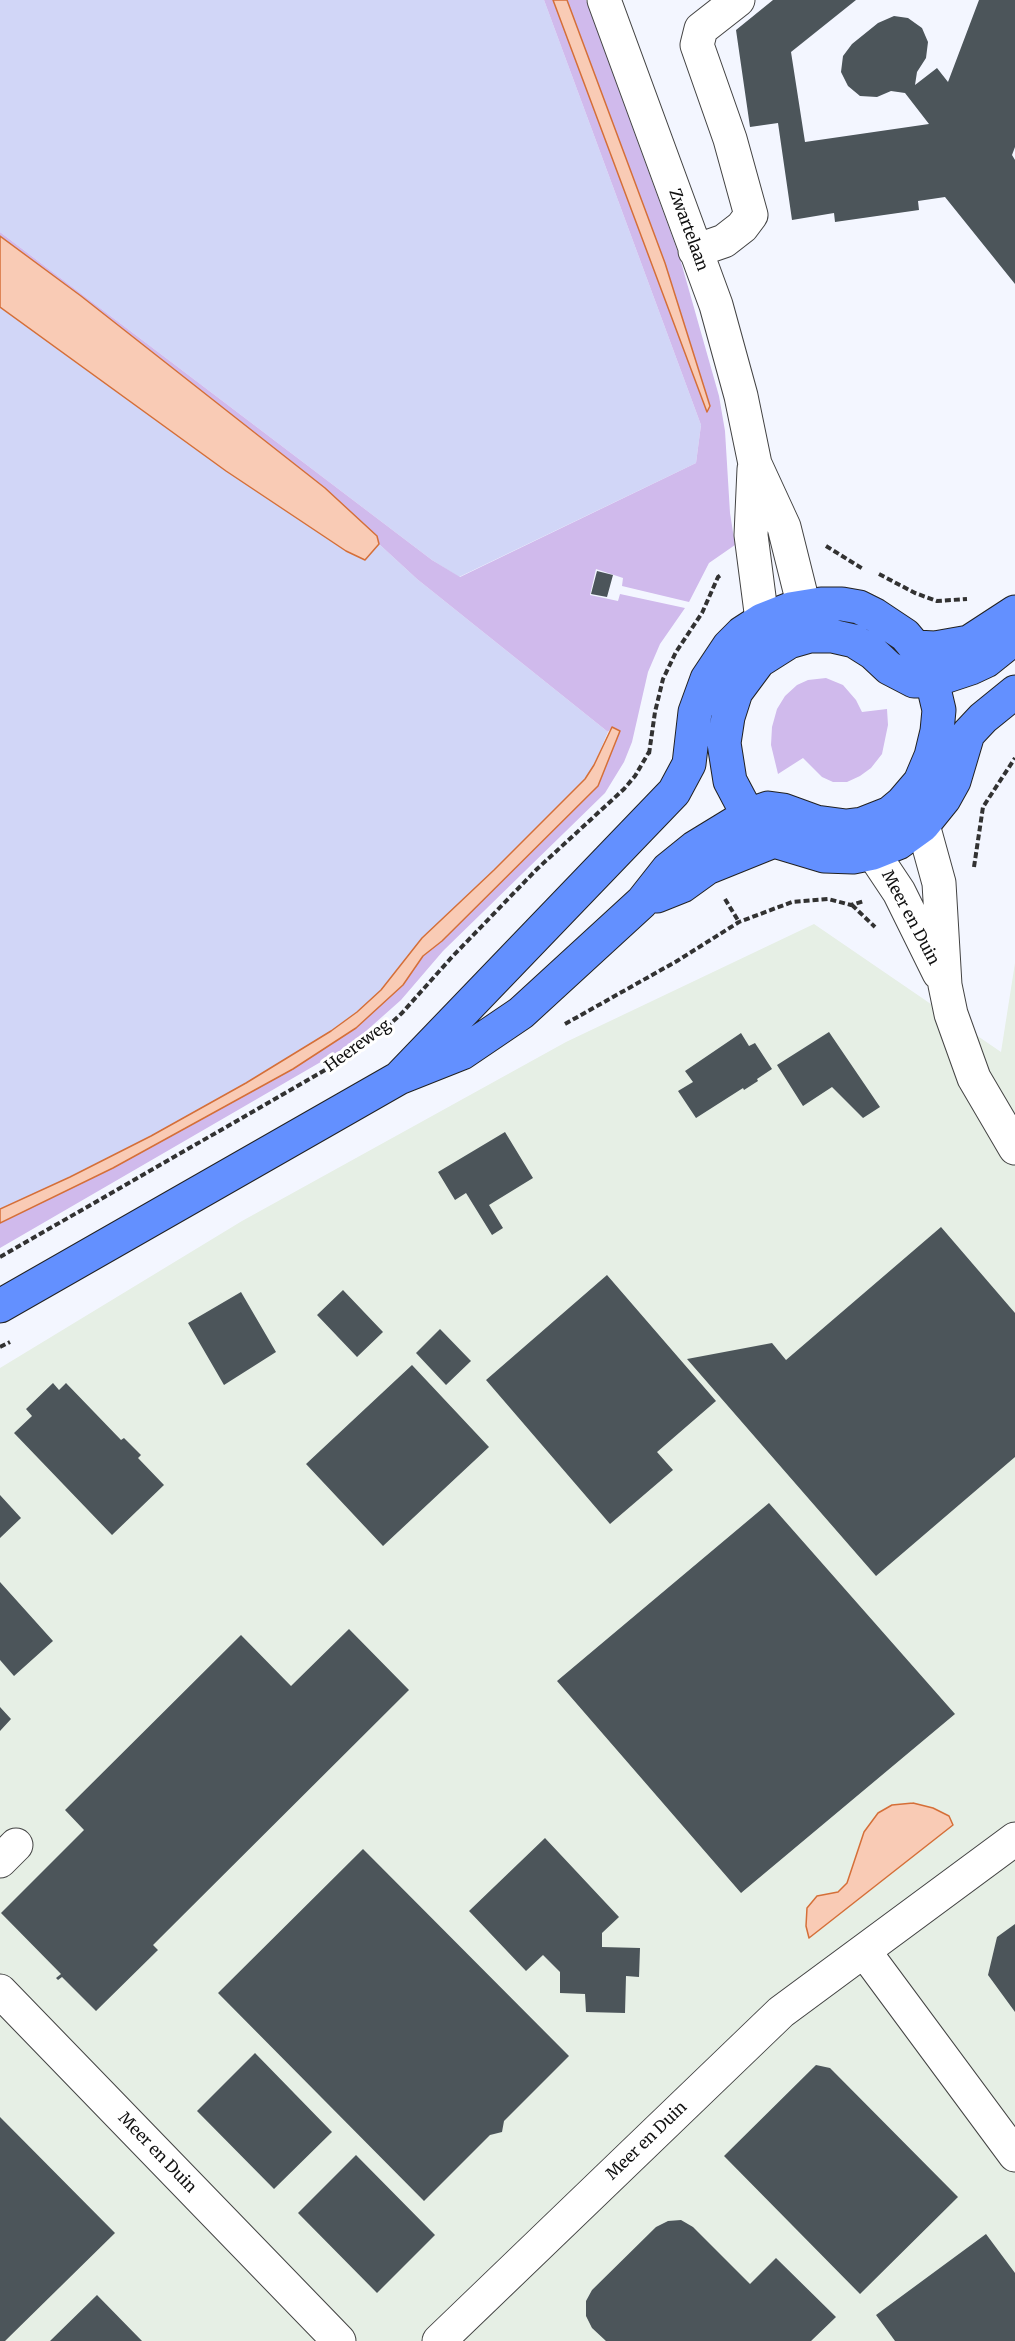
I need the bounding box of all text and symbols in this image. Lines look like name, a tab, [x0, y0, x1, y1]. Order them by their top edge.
street label: Zwartelaan	[664, 186, 712, 274]
street label: Meer en Duin	[877, 867, 943, 969]
street label: Heereweg	[321, 1016, 395, 1076]
street label: Meer en Duin	[603, 2098, 691, 2184]
street label: Meer en Duin	[114, 2109, 200, 2197]

